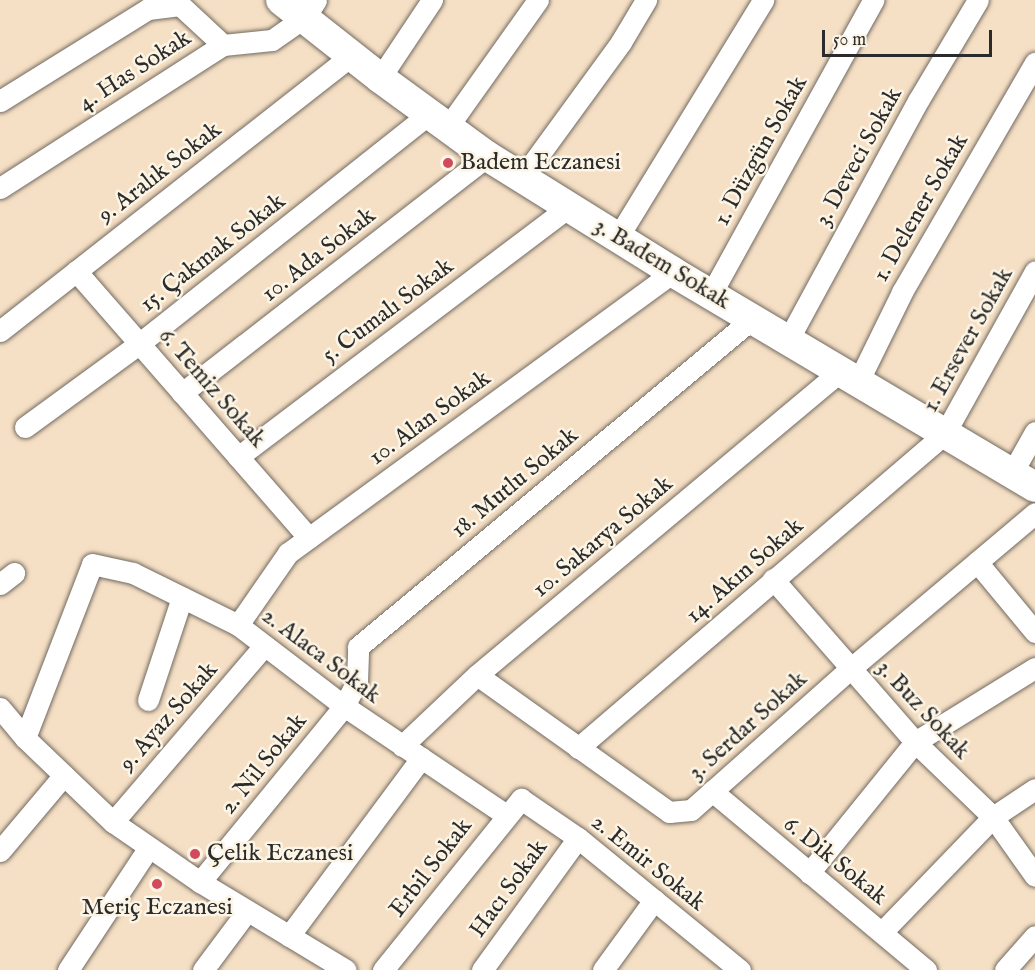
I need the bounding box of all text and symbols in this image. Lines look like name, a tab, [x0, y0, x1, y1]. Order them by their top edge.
scale bar	[825, 18, 994, 56]
street label: 4. Has Sokak	[73, 24, 197, 118]
text: 50 m	[833, 29, 866, 52]
street label: 1. Düzgün Sokak	[708, 71, 814, 231]
street label: 3. Deveci Sokak	[809, 83, 909, 231]
street label: 9. Aralık Sokak	[93, 116, 227, 230]
street label: 1. Delener Sokak	[867, 129, 975, 287]
place label: Badem Eczanesi	[460, 149, 621, 177]
marker: Badem Eczanesi	[441, 156, 455, 170]
street label: 15. Çakmak Sokak	[135, 187, 291, 319]
street label: 10. Ada Sokak	[256, 202, 382, 308]
street label: 3. Badem Sokak	[588, 212, 736, 316]
street label: 5. Cumalı Sokak	[317, 252, 459, 370]
street label: 1. Ersever Sokak	[916, 263, 1020, 417]
street label: 6. Temiz Sokak	[152, 322, 272, 454]
street label: 10. Alan Sokak	[364, 364, 496, 472]
street label: 18. Mutlu Sokak	[446, 421, 584, 545]
street label: 10. Sakarya Sokak	[527, 470, 679, 604]
street label: 14. Akın Sokak	[680, 512, 810, 630]
street label: 2. Alaca Sokak	[256, 602, 386, 710]
street label: 3. Buz Sokak	[870, 654, 976, 766]
street label: 9. Ayaz Sokak	[114, 656, 224, 778]
street label: 3. Serdar Sokak	[683, 665, 813, 787]
street label: 2. Nil Sokak	[215, 708, 313, 820]
street label: 2. Emir Sokak	[585, 808, 711, 918]
street label: 6. Dik Sokak	[777, 810, 893, 912]
street label: Erbil Sokak	[383, 813, 479, 923]
street label: Hacı Sokak	[464, 834, 554, 944]
place label: Çelik Eczanesi	[207, 840, 353, 868]
marker: Çelik Eczanesi	[188, 847, 202, 861]
marker: Meriç Eczanesi	[150, 877, 164, 891]
place label: Meriç Eczanesi	[81, 894, 233, 922]

